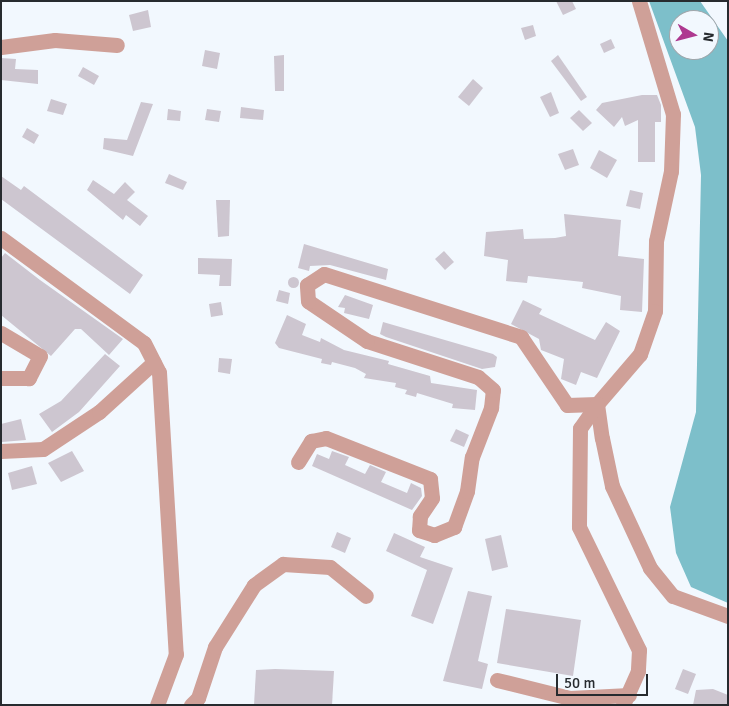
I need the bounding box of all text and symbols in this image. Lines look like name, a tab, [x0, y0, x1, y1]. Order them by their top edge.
north arrow	[669, 10, 719, 60]
text: N	[699, 31, 717, 43]
scale bar	[559, 664, 652, 696]
text: 50 m	[564, 674, 595, 692]

